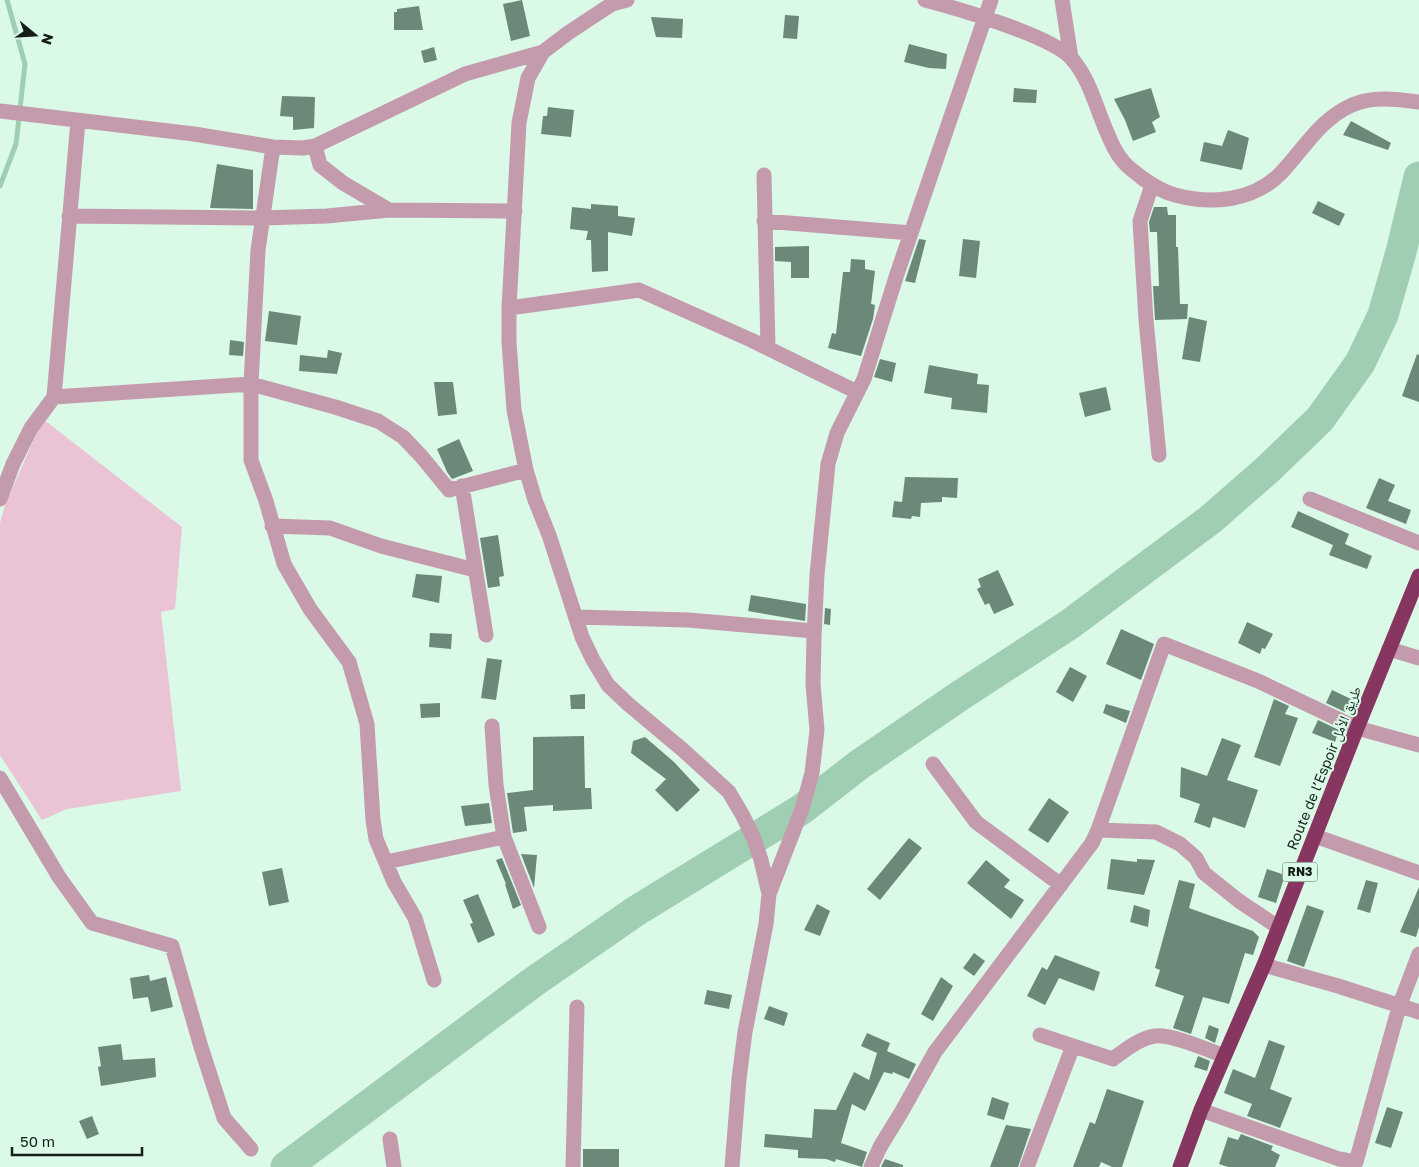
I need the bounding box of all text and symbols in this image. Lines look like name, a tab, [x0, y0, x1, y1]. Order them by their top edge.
north arrow	[10, 10, 60, 60]
text: N	[38, 31, 58, 47]
street label: Route de l’Espoir طريق الأمل	[1283, 683, 1366, 853]
road number: RN3	[1282, 862, 1318, 882]
scale bar	[12, 1124, 142, 1156]
text: 50 m	[20, 1132, 55, 1150]

